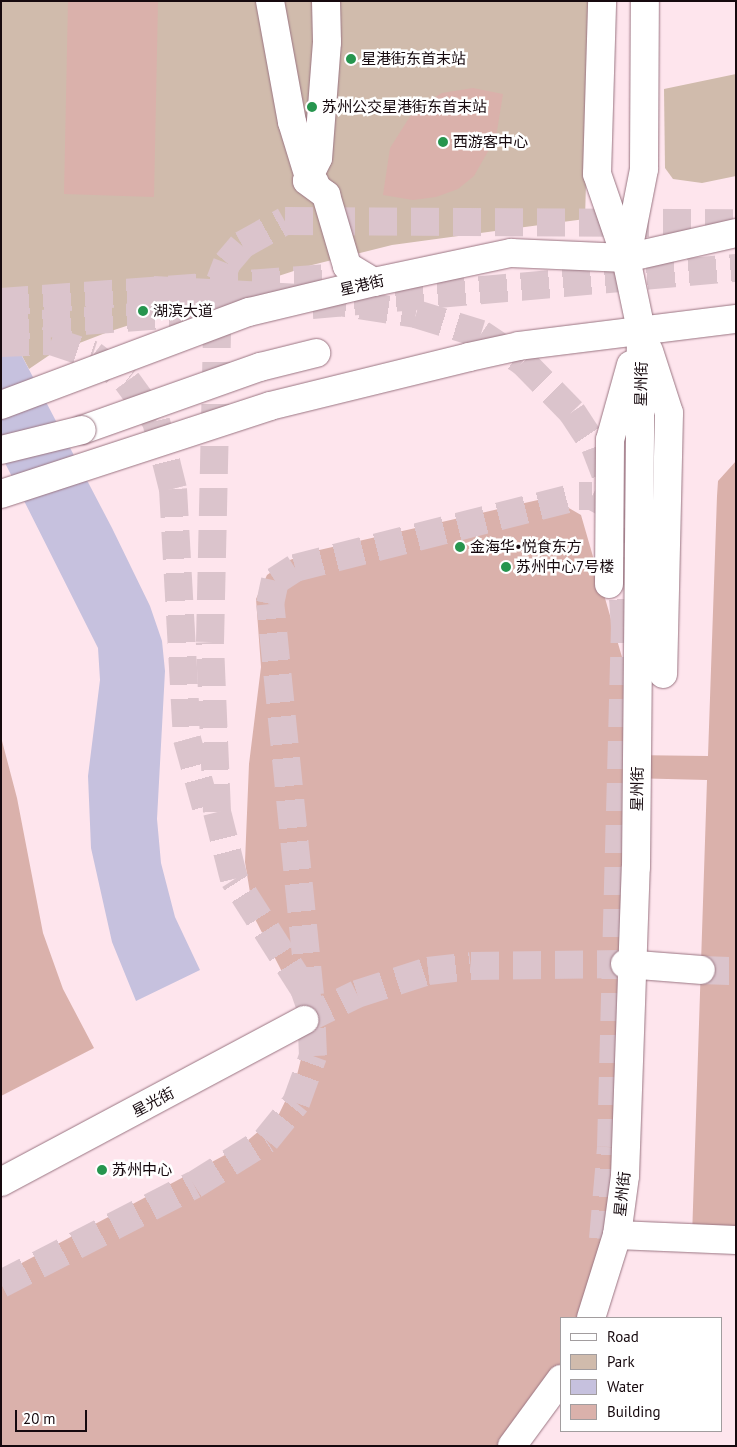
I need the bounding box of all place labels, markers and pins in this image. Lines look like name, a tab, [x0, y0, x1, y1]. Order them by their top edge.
place label: 星港街东首末站	[361, 50, 466, 68]
marker: 星港街东首末站	[345, 53, 357, 65]
place label: 苏州公交星港街东首末站	[322, 98, 487, 116]
marker: 苏州公交星港街东首末站	[306, 101, 318, 113]
place label: 西游客中心	[453, 133, 528, 151]
marker: 西游客中心	[437, 136, 449, 148]
place label: 湖滨大道	[153, 302, 213, 320]
marker: 湖滨大道	[137, 305, 149, 317]
place label: 金海华•悦食东方	[470, 538, 582, 556]
marker: 金海华•悦食东方	[454, 541, 466, 553]
place label: 苏州中心7号楼	[516, 558, 614, 576]
marker: 苏州中心7号楼	[500, 561, 512, 573]
place label: 苏州中心	[112, 1161, 172, 1179]
marker: 苏州中心	[96, 1164, 108, 1176]

